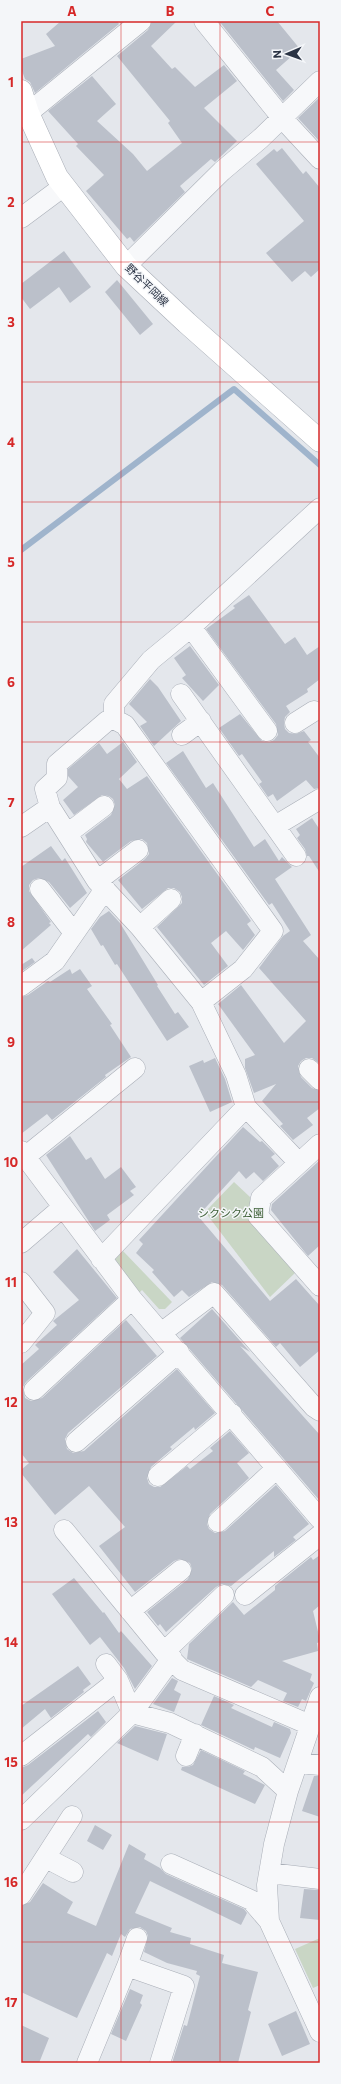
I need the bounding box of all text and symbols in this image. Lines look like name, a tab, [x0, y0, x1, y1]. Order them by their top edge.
text: A	[67, 3, 77, 19]
text: B	[166, 3, 175, 19]
text: C	[266, 3, 275, 19]
north arrow	[267, 34, 307, 74]
text: N	[270, 50, 283, 59]
text: 1	[8, 74, 14, 90]
text: 2	[7, 194, 15, 210]
street label: 野谷平岡線	[123, 261, 172, 308]
text: 3	[7, 314, 15, 330]
text: 4	[7, 434, 15, 450]
text: 5	[7, 554, 15, 570]
text: 6	[7, 674, 15, 690]
text: 7	[7, 794, 15, 810]
text: 8	[7, 914, 15, 930]
text: 9	[7, 1034, 15, 1050]
text: 10	[4, 1154, 19, 1170]
park label: シクシク公園	[198, 1206, 264, 1219]
text: 11	[5, 1274, 17, 1290]
text: 12	[4, 1394, 18, 1410]
text: 13	[4, 1514, 18, 1530]
text: 14	[4, 1634, 18, 1650]
text: 15	[4, 1754, 18, 1770]
text: 16	[4, 1874, 18, 1890]
text: 17	[4, 1994, 18, 2010]

